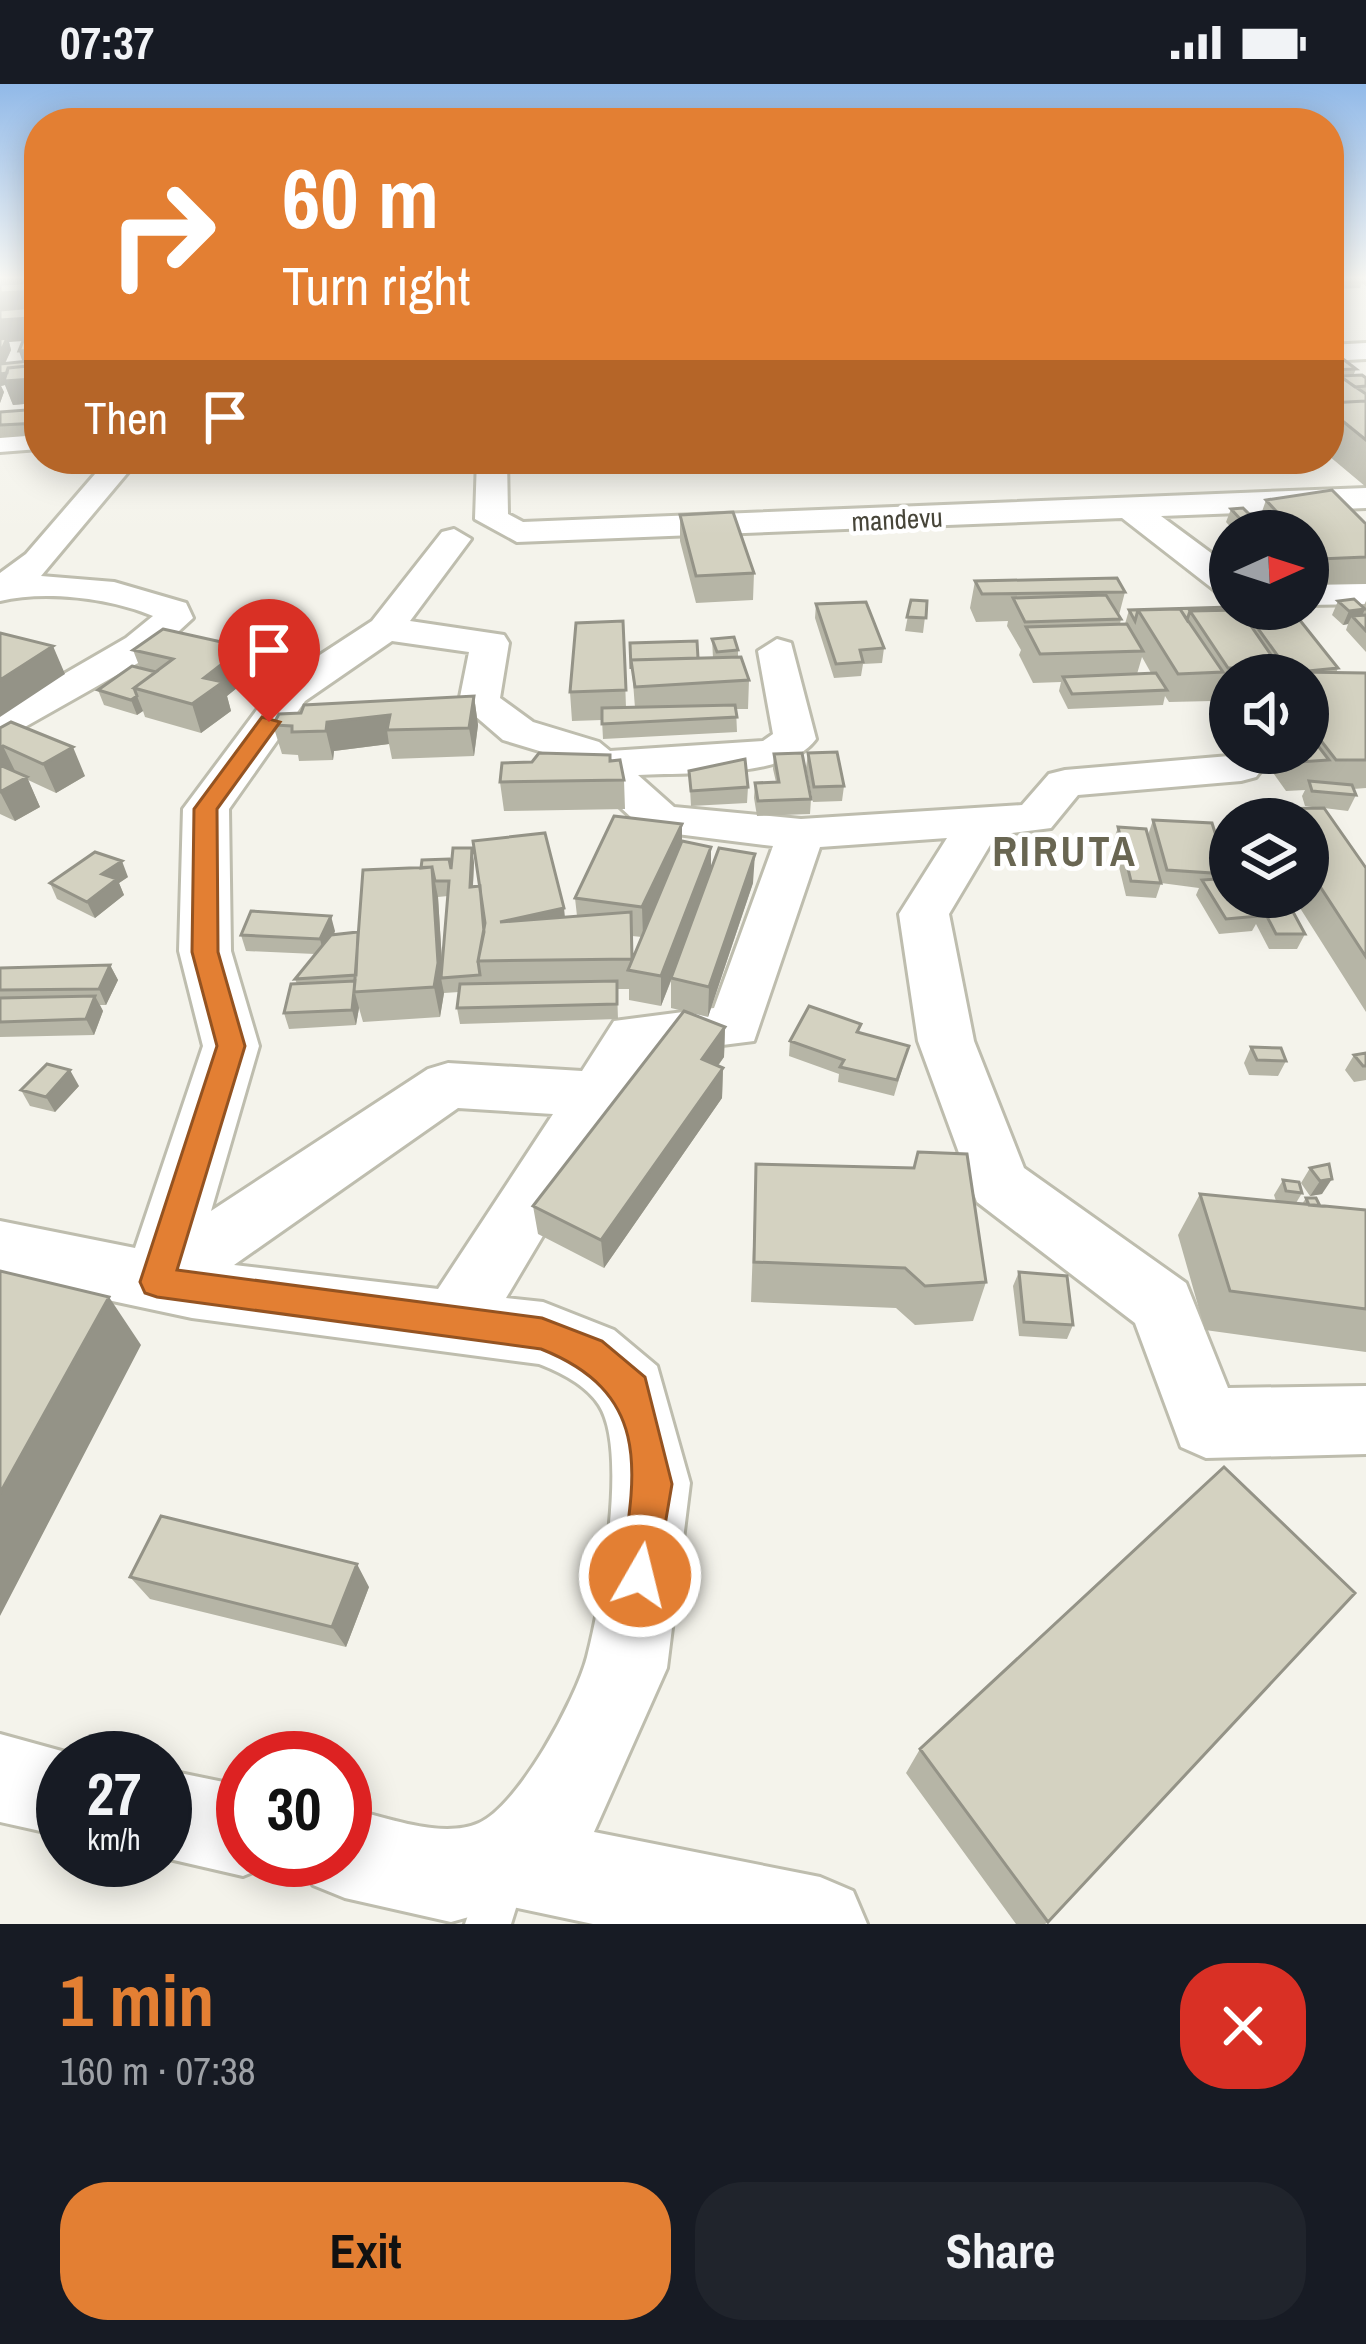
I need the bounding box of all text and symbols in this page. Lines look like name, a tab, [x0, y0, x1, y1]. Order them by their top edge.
text: 07:37	[60, 12, 154, 73]
text: 60 m	[282, 141, 439, 254]
icon: right	[84, 156, 240, 312]
text: Turn right	[282, 249, 470, 322]
icon: arrive	[192, 384, 258, 450]
text: Then	[84, 387, 168, 448]
street label: mandevu	[851, 499, 943, 539]
north arrow	[1209, 510, 1329, 630]
map controls	[1209, 510, 1329, 918]
pin	[218, 599, 320, 722]
icon: arrive	[236, 617, 302, 683]
button: sound	[1209, 654, 1329, 774]
button: layers	[1209, 798, 1329, 918]
district label: RIRUTA	[992, 823, 1138, 879]
position arrow	[577, 1513, 703, 1639]
speed limit sign: 30	[216, 1731, 372, 1887]
text: 27	[87, 1753, 141, 1834]
text: km/h	[87, 1819, 141, 1859]
text: 1 min	[60, 1951, 214, 2048]
button: close	[1180, 1963, 1306, 2089]
text: 160 m · 07:38	[60, 2045, 256, 2097]
button: Exit	[60, 2182, 671, 2320]
button: Share	[695, 2182, 1306, 2320]

